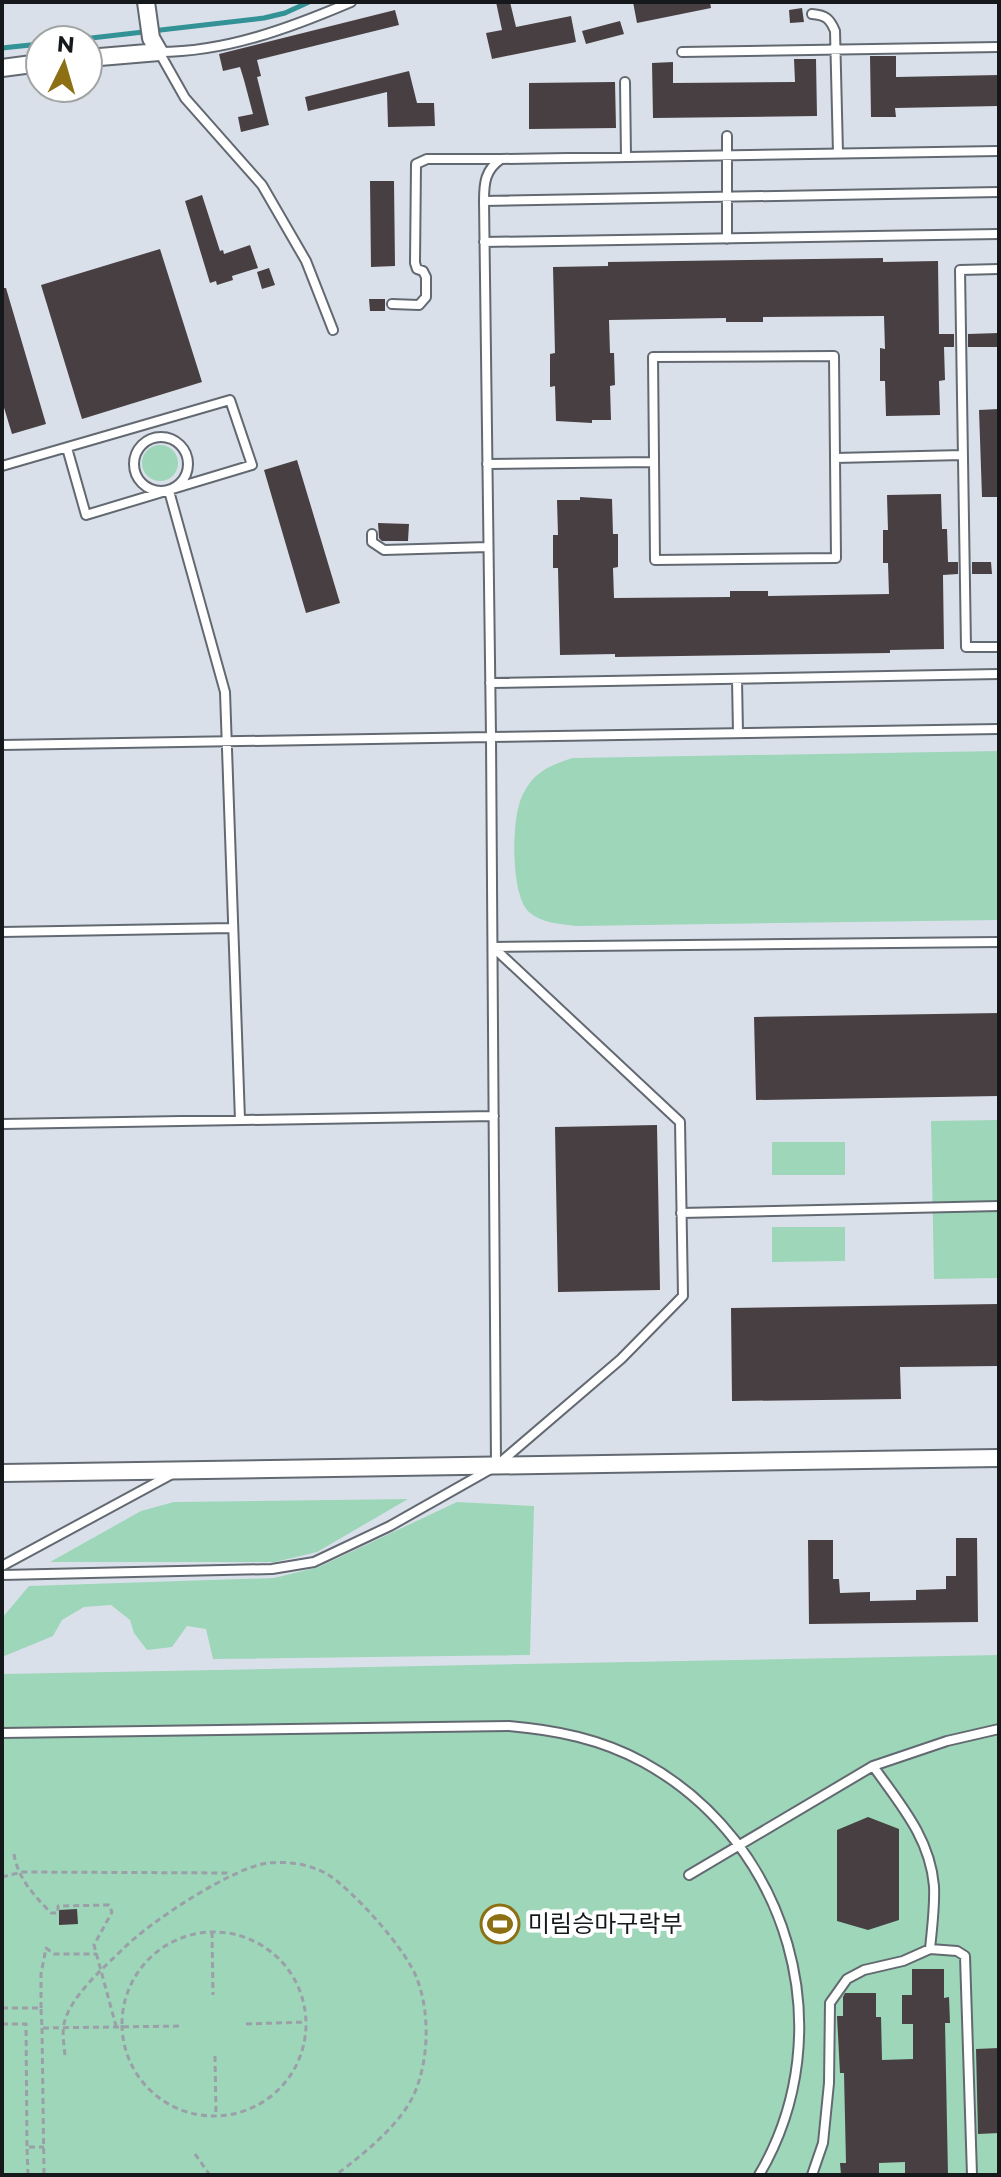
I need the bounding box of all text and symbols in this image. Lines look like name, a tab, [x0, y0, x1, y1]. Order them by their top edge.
north arrow	[24, 24, 104, 104]
text: N	[56, 30, 76, 59]
sports icon: 미림승마구락부	[479, 1903, 521, 1945]
place label: 미림승마구락부	[528, 1909, 683, 1938]

